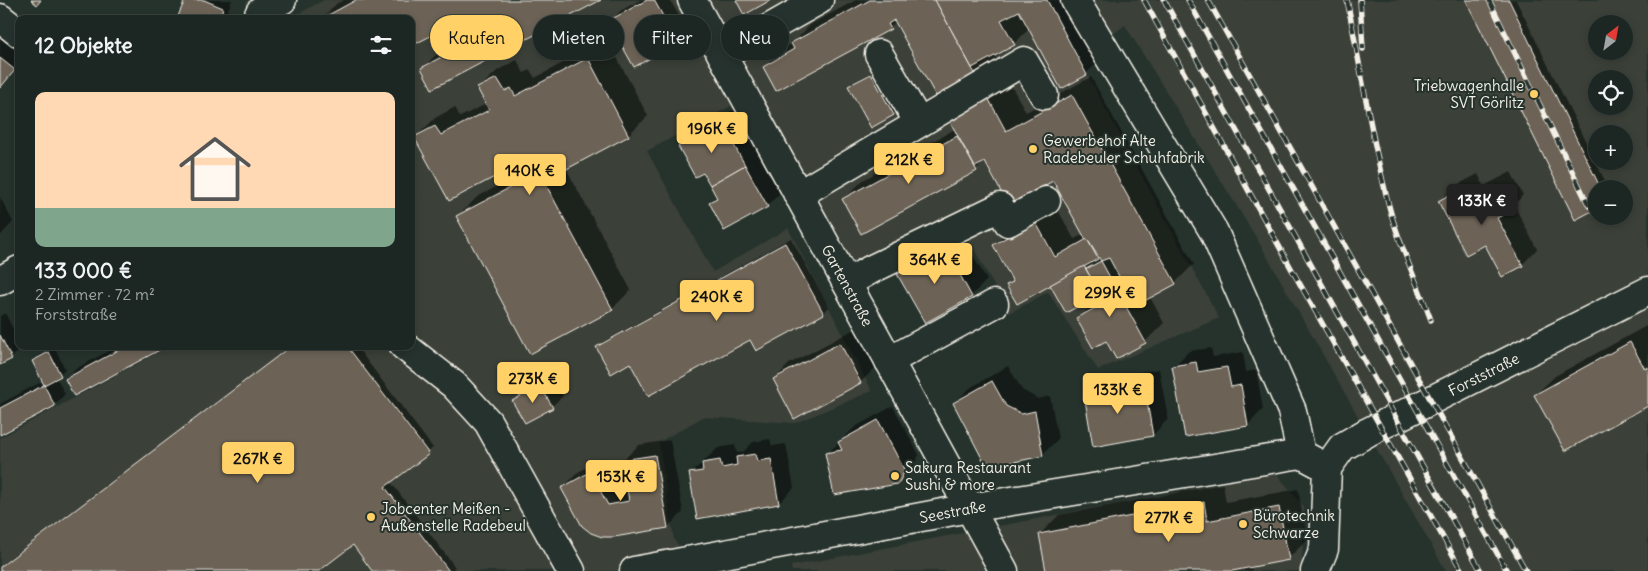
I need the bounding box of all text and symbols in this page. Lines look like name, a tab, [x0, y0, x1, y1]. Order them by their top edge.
chip: Kaufen	[430, 15, 523, 60]
chip: Mieten	[533, 15, 624, 60]
chip: Filter	[634, 15, 711, 60]
chip: Neu	[721, 15, 789, 60]
north arrow	[1588, 15, 1632, 60]
map controls	[1588, 15, 1633, 225]
icon: filters	[367, 31, 395, 59]
text: 12 Objekte	[35, 32, 133, 59]
button: locate	[1588, 70, 1633, 115]
place label: Triebwagenhalle SVT Görlitz	[1414, 76, 1524, 112]
marker: Triebwagenhalle SVT Görlitz	[1528, 88, 1540, 100]
pin: 196K €	[671, 112, 753, 154]
text: 196K €	[688, 118, 736, 138]
icon: home	[170, 124, 260, 214]
button: +	[1588, 125, 1633, 170]
place label: Gewerbehof Alte Radebeuler Schuhfabrik	[1043, 131, 1205, 167]
pin: 212K €	[868, 142, 950, 185]
marker: Gewerbehof Alte Radebeuler Schuhfabrik	[1027, 143, 1039, 155]
text: 212K €	[885, 149, 933, 169]
pin: 140K €	[489, 154, 571, 196]
text: 140K €	[505, 160, 555, 180]
button: −	[1588, 180, 1633, 225]
pin: 133K €	[1441, 184, 1523, 226]
text: 133K €	[1458, 190, 1506, 210]
street label: Gartenstraße	[818, 241, 878, 329]
pin: 364K €	[894, 242, 976, 285]
text: 364K €	[909, 249, 961, 269]
text: 133 000 €	[35, 257, 132, 284]
pin: 299K €	[1069, 276, 1151, 318]
pin: 240K €	[676, 280, 758, 322]
text: 299K €	[1084, 282, 1136, 302]
text: 2 Zimmer · 72 m²	[35, 284, 155, 304]
text: 240K €	[691, 286, 743, 306]
text: Forststraße	[35, 304, 117, 324]
street label: Forststraße	[1445, 348, 1522, 400]
pin: 273K €	[492, 362, 574, 404]
text: 273K €	[508, 368, 558, 388]
pin: 133K €	[1077, 372, 1159, 415]
text: 133K €	[1094, 379, 1142, 399]
pin: 267K €	[217, 442, 299, 484]
text: 267K €	[233, 448, 283, 468]
place label: Sakura Restaurant Sushi & more	[905, 458, 1031, 494]
pin: 153K €	[580, 460, 662, 502]
text: 153K €	[597, 466, 645, 486]
marker: Sakura Restaurant Sushi & more	[889, 470, 901, 482]
street label: Seestraße	[918, 496, 987, 527]
place label: Jobcenter Meißen - Außenstelle Radebeul	[381, 499, 526, 535]
pin: 277K €	[1128, 500, 1210, 543]
place label: Bürotechnik Schwarze	[1253, 506, 1335, 542]
text: 277K €	[1145, 507, 1193, 527]
marker: Jobcenter Meißen - Außenstelle Radebeul	[365, 511, 377, 523]
marker: Bürotechnik Schwarze	[1237, 518, 1249, 530]

